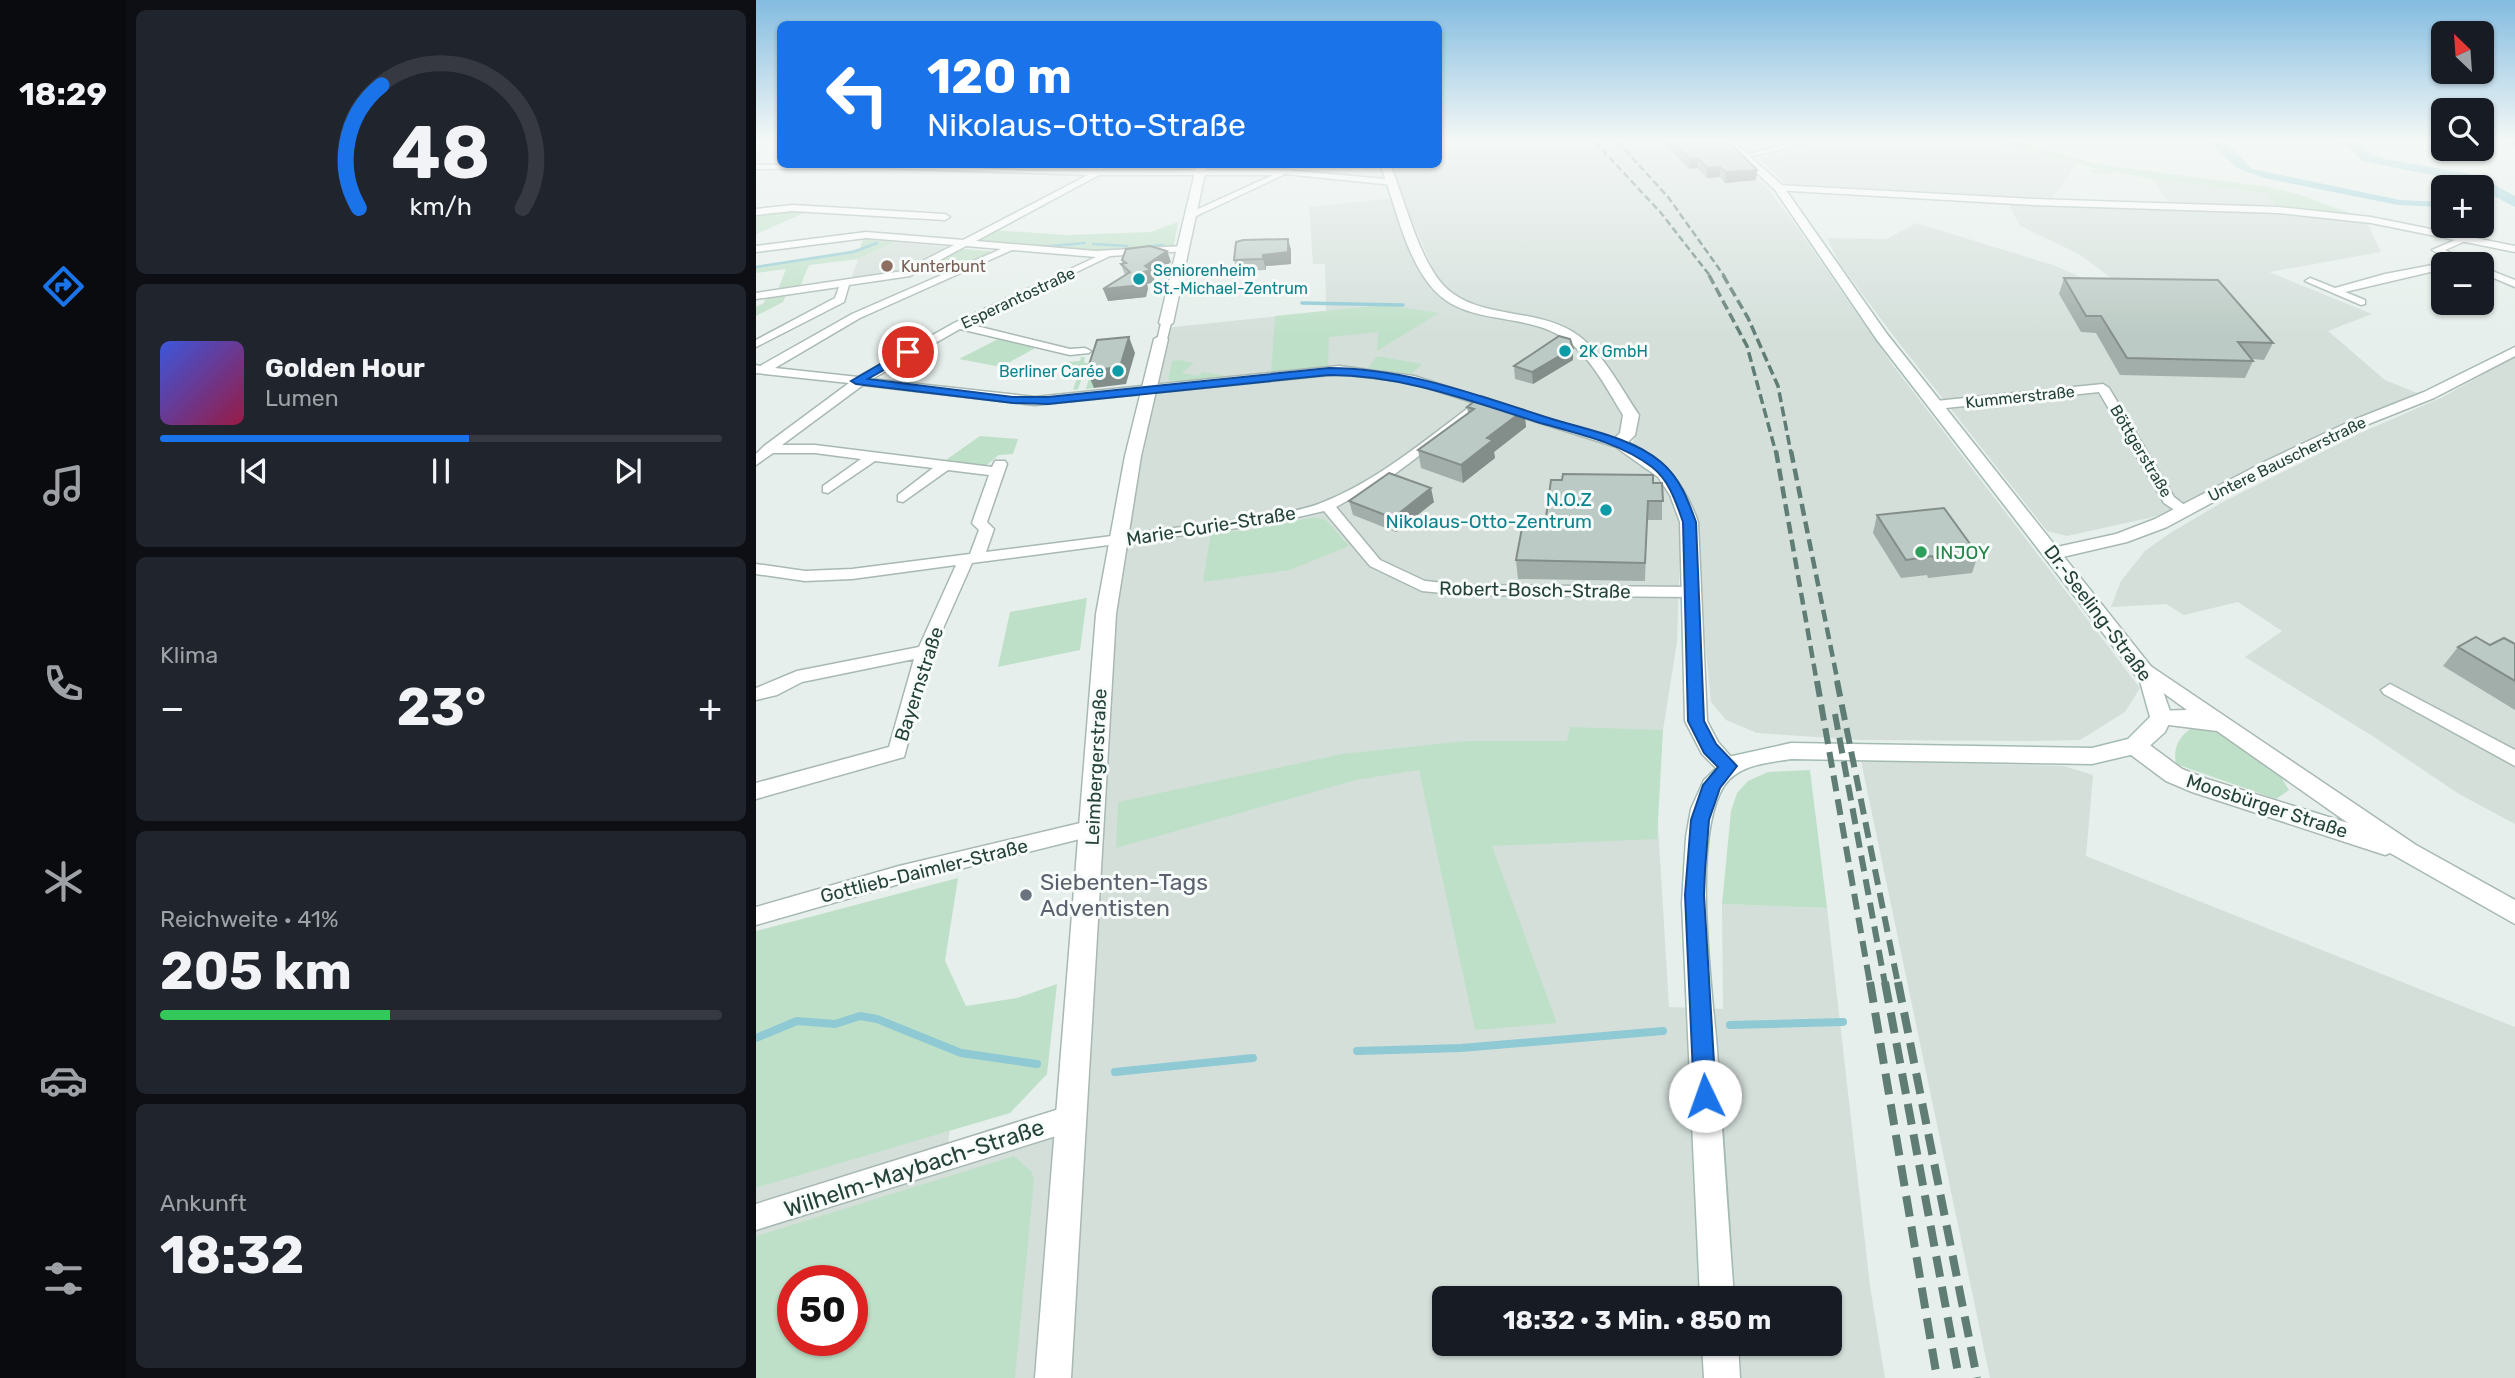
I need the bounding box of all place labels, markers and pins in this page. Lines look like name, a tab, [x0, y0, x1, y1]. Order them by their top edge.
place label: Kunterbunt	[901, 257, 986, 276]
marker: Kunterbunt	[879, 258, 895, 274]
place label: Seniorenheim St.-Michael-Zentrum	[1153, 261, 1308, 298]
marker: Seniorenheim St.-Michael-Zentrum	[1131, 271, 1147, 287]
pin	[878, 322, 938, 382]
place label: 2K GmbH	[1579, 342, 1648, 361]
marker: 2K GmbH	[1557, 343, 1573, 359]
place label: Berliner Carée	[999, 362, 1104, 381]
marker: Berliner Carée	[1110, 363, 1126, 379]
place label: N.O.Z Nikolaus-Otto-Zentrum	[1386, 488, 1592, 533]
marker: N.O.Z Nikolaus-Otto-Zentrum	[1598, 502, 1614, 518]
place label: INJOY	[1935, 541, 1990, 564]
marker: INJOY	[1913, 544, 1929, 560]
place label: Siebenten-Tags Adventisten	[1040, 868, 1208, 922]
marker: Siebenten-Tags Adventisten	[1018, 887, 1034, 903]

